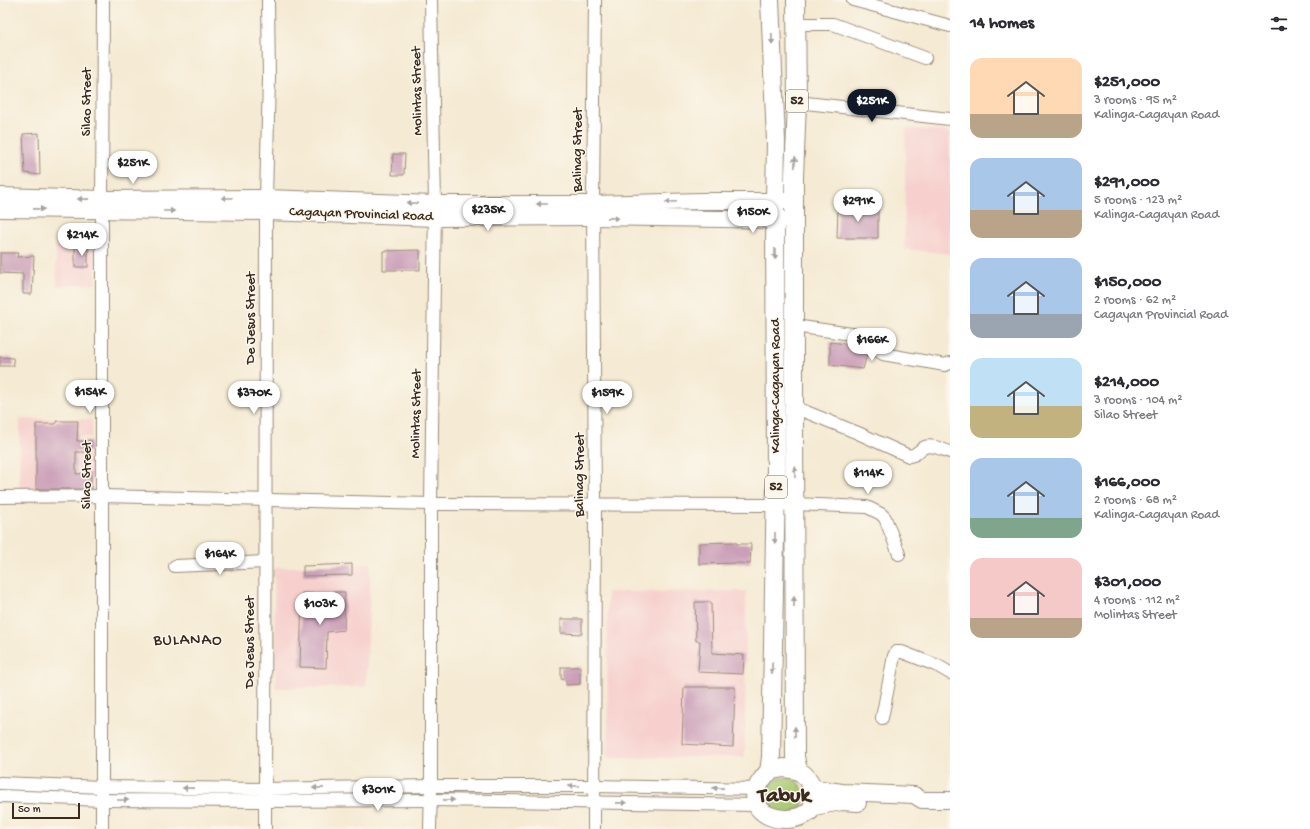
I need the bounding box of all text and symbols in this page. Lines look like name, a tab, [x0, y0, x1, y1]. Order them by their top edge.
icon: filters	[1268, 13, 1290, 35]
text: 14 homes	[970, 14, 1034, 34]
one-way arrow	[769, 33, 775, 46]
street label: Molintas Street	[409, 45, 427, 136]
street label: Silao Street	[79, 67, 96, 136]
text: $251,000	[1094, 73, 1160, 93]
icon: home	[1002, 74, 1050, 122]
pin: $251K	[844, 89, 900, 123]
road number: 52	[786, 90, 808, 112]
text: 3 rooms · 95 m²	[1094, 93, 1177, 108]
text: $251K	[856, 94, 888, 109]
street label: Balinag Street	[570, 107, 587, 193]
text: Kalinga-Cagayan Road	[1094, 108, 1219, 123]
pin: $251K	[105, 151, 161, 185]
one-way arrow	[792, 155, 798, 168]
text: $251K	[117, 156, 149, 171]
text: $291,000	[1094, 173, 1160, 193]
icon: home	[1002, 174, 1050, 222]
pin: $291K	[830, 189, 886, 223]
text: 5 rooms · 123 m²	[1094, 193, 1182, 208]
text: $291K	[842, 194, 874, 209]
one-way arrow	[77, 195, 89, 202]
one-way arrow	[220, 195, 233, 201]
pin: $235K	[460, 198, 516, 232]
one-way arrow	[664, 199, 677, 205]
one-way arrow	[405, 200, 418, 206]
pin: $150K	[725, 200, 781, 234]
one-way arrow	[535, 201, 548, 207]
text: $235K	[472, 203, 504, 218]
street label: Cagayan Provincial Road	[289, 204, 435, 226]
text: $150K	[737, 205, 769, 220]
one-way arrow	[33, 206, 45, 213]
one-way arrow	[163, 208, 176, 214]
text: Kalinga-Cagayan Road	[1094, 208, 1219, 223]
one-way arrow	[607, 215, 620, 221]
pin: $214K	[54, 223, 110, 257]
text: $214K	[67, 228, 97, 243]
one-way arrow	[772, 248, 778, 261]
street label: De Jesus Street	[243, 271, 260, 365]
text: $150,000	[1094, 273, 1161, 293]
icon: home	[1002, 274, 1050, 322]
text: 2 rooms · 62 m²	[1094, 293, 1176, 308]
text: Cagayan Provincial Road	[1094, 308, 1228, 323]
street label: Kalinga-Cagayan Road	[768, 317, 785, 453]
pin: $166K	[844, 328, 900, 362]
text: $166K	[856, 333, 888, 348]
street label: Molintas Street	[408, 368, 426, 459]
text: $214,000	[1094, 373, 1159, 393]
icon: home	[1002, 374, 1050, 422]
pin: $154K	[62, 380, 118, 414]
pin: $370K	[226, 381, 282, 415]
pin: $159K	[579, 381, 635, 415]
text: $154K	[74, 385, 106, 400]
text: $370K	[237, 386, 271, 401]
text: $159K	[591, 386, 623, 401]
text: 3 rooms · 104 m²	[1094, 393, 1182, 408]
text: Silao Street	[1094, 408, 1157, 423]
street label: Balinag Street	[572, 432, 589, 518]
street label: Silao Street	[79, 440, 96, 509]
pin: $114K	[840, 461, 896, 495]
one-way arrow	[792, 465, 798, 478]
text: $114K	[853, 466, 883, 481]
text: $166,000	[1094, 473, 1160, 493]
icon: home	[1002, 474, 1050, 522]
road number: 52	[765, 476, 787, 498]
text: 2 rooms · 68 m²	[1094, 493, 1177, 508]
text: Kalinga-Cagayan Road	[1094, 508, 1219, 523]
one-way arrow	[771, 532, 778, 544]
pin: $164K	[192, 542, 248, 576]
text: $164K	[205, 547, 236, 562]
text: $301,000	[1094, 573, 1161, 593]
icon: home	[1002, 574, 1050, 622]
pin: $103K	[292, 592, 348, 626]
text: 4 rooms · 112 m²	[1094, 593, 1180, 608]
street label: De Jesus Street	[242, 595, 259, 689]
one-way arrow	[791, 595, 797, 608]
text: $103K	[304, 597, 336, 612]
text: Molintas Street	[1094, 608, 1177, 623]
district label: BULANAO	[152, 632, 223, 651]
one-way arrow	[769, 662, 775, 675]
one-way arrow	[792, 725, 798, 738]
pin: $301K	[350, 778, 406, 812]
text: $301K	[362, 783, 394, 798]
one-way arrow	[567, 783, 580, 789]
district label: Tabuk	[756, 784, 812, 810]
one-way arrow	[181, 785, 194, 791]
one-way arrow	[311, 785, 324, 791]
one-way arrow	[711, 785, 724, 791]
one-way arrow	[117, 797, 130, 803]
one-way arrow	[443, 797, 455, 804]
one-way arrow	[615, 800, 628, 806]
scale bar	[12, 801, 80, 820]
text: 50 m	[18, 804, 40, 816]

